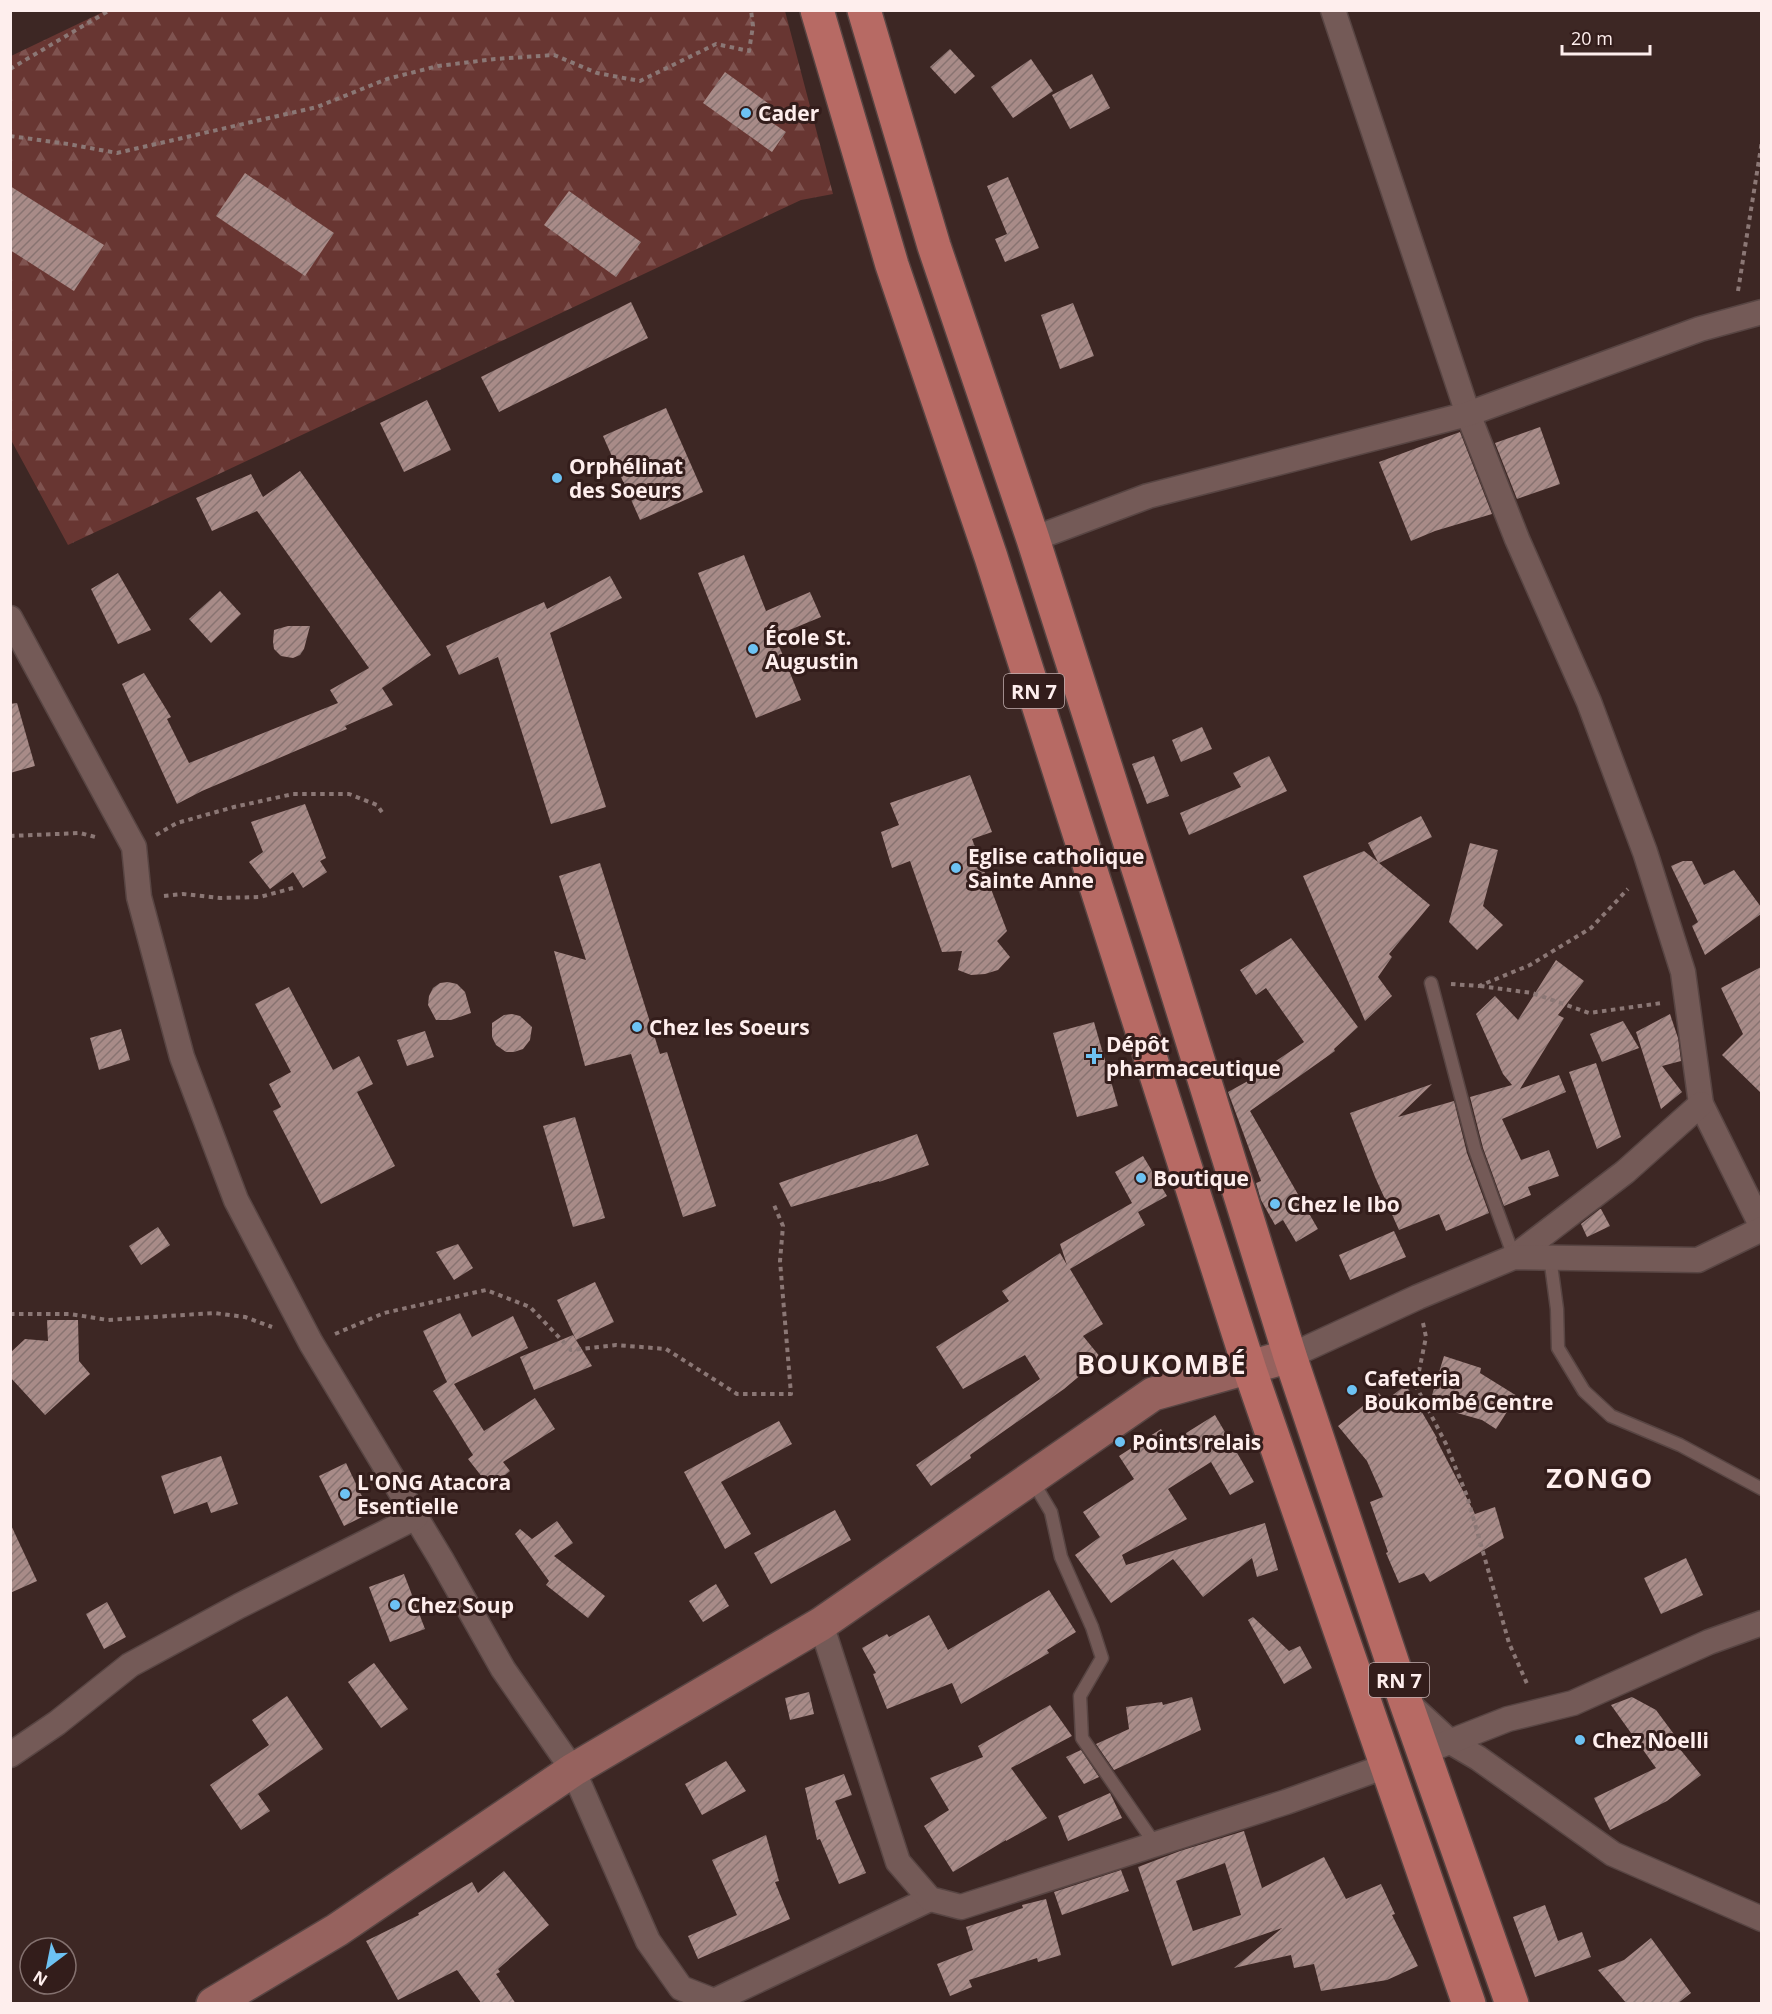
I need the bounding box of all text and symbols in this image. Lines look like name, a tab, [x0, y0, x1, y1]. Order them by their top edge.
scale bar	[1562, 18, 1650, 56]
text: 20 m	[1571, 26, 1613, 50]
place label: Cader	[758, 99, 820, 127]
marker: Cader	[739, 106, 753, 120]
place label: Orphélinat des Soeurs	[569, 452, 683, 504]
marker: Orphélinat des Soeurs	[550, 471, 564, 485]
place label: École St. Augustin	[765, 623, 859, 675]
marker: École St. Augustin	[746, 642, 760, 656]
road number: RN 7	[1004, 674, 1064, 708]
place label: Eglise catholique Sainte Anne	[968, 842, 1144, 894]
marker: Eglise catholique Sainte Anne	[949, 861, 963, 875]
place label: Chez les Soeurs	[649, 1013, 810, 1041]
marker: Chez les Soeurs	[630, 1020, 644, 1034]
place label: Dépôt pharmaceutique	[1106, 1030, 1281, 1082]
marker: Dépôt pharmaceutique	[1087, 1049, 1101, 1063]
place label: Boutique	[1153, 1164, 1249, 1192]
marker: Boutique	[1134, 1171, 1148, 1185]
place label: Chez le Ibo	[1287, 1190, 1400, 1218]
marker: Chez le Ibo	[1268, 1197, 1282, 1211]
district label: BOUKOMBÉ	[1077, 1345, 1247, 1382]
place label: Cafeteria Boukombé Centre	[1364, 1364, 1553, 1416]
marker: Cafeteria Boukombé Centre	[1345, 1383, 1359, 1397]
place label: Points relais	[1132, 1428, 1261, 1456]
marker: Points relais	[1113, 1435, 1127, 1449]
district label: ZONGO	[1546, 1459, 1654, 1496]
place label: L'ONG Atacora Esentielle	[357, 1468, 511, 1520]
marker: L'ONG Atacora Esentielle	[338, 1487, 352, 1501]
place label: Chez Soup	[407, 1591, 514, 1619]
marker: Chez Soup	[388, 1598, 402, 1612]
road number: RN 7	[1369, 1663, 1429, 1697]
place label: Chez Noelli	[1592, 1726, 1709, 1754]
marker: Chez Noelli	[1573, 1733, 1587, 1747]
north arrow	[18, 1936, 78, 1996]
text: N	[29, 1966, 51, 1991]

